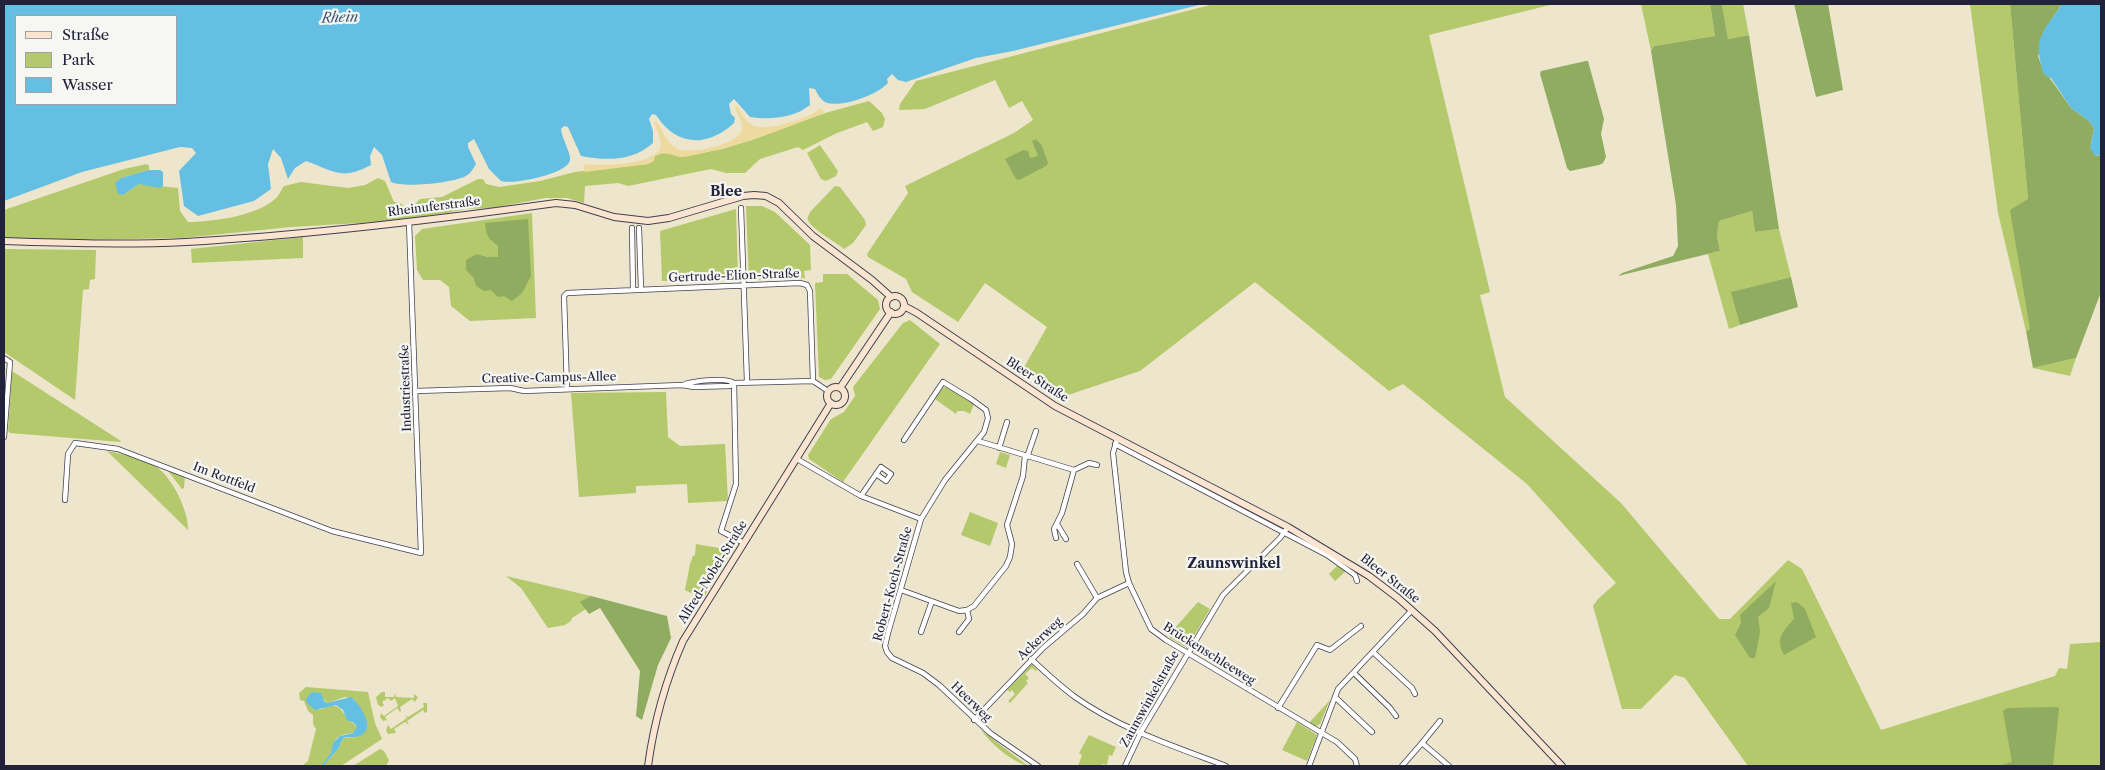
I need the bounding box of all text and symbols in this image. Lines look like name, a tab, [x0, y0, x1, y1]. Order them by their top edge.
water label: Rhein	[321, 9, 359, 27]
legend	[15, 15, 178, 105]
text: Straße	[62, 25, 109, 44]
text: Park	[62, 50, 95, 69]
text: Wasser	[62, 75, 113, 94]
district label: Blee	[710, 184, 742, 200]
street label: Rheinuferstraße	[387, 194, 481, 220]
street label: Gertrude-Elion-Straße	[668, 267, 800, 285]
street label: Industriestraße	[397, 344, 415, 432]
street label: Bleer Straße	[1003, 355, 1071, 405]
street label: Creative-Campus-Allee	[481, 370, 617, 386]
street label: Im Rottfeld	[191, 460, 257, 496]
street label: Alfred-Nobel-Straße	[675, 518, 751, 626]
street label: Robert-Koch-Straße	[871, 525, 915, 643]
street label: Bleer Straße	[1357, 551, 1423, 607]
district label: Zaunswinkel	[1187, 556, 1281, 572]
street label: Ackerweg	[1015, 615, 1065, 663]
street label: Brückenschleeweg	[1160, 620, 1258, 688]
street label: Zaunswinkelstraße	[1117, 648, 1183, 750]
street label: Heerweg	[948, 679, 994, 725]

